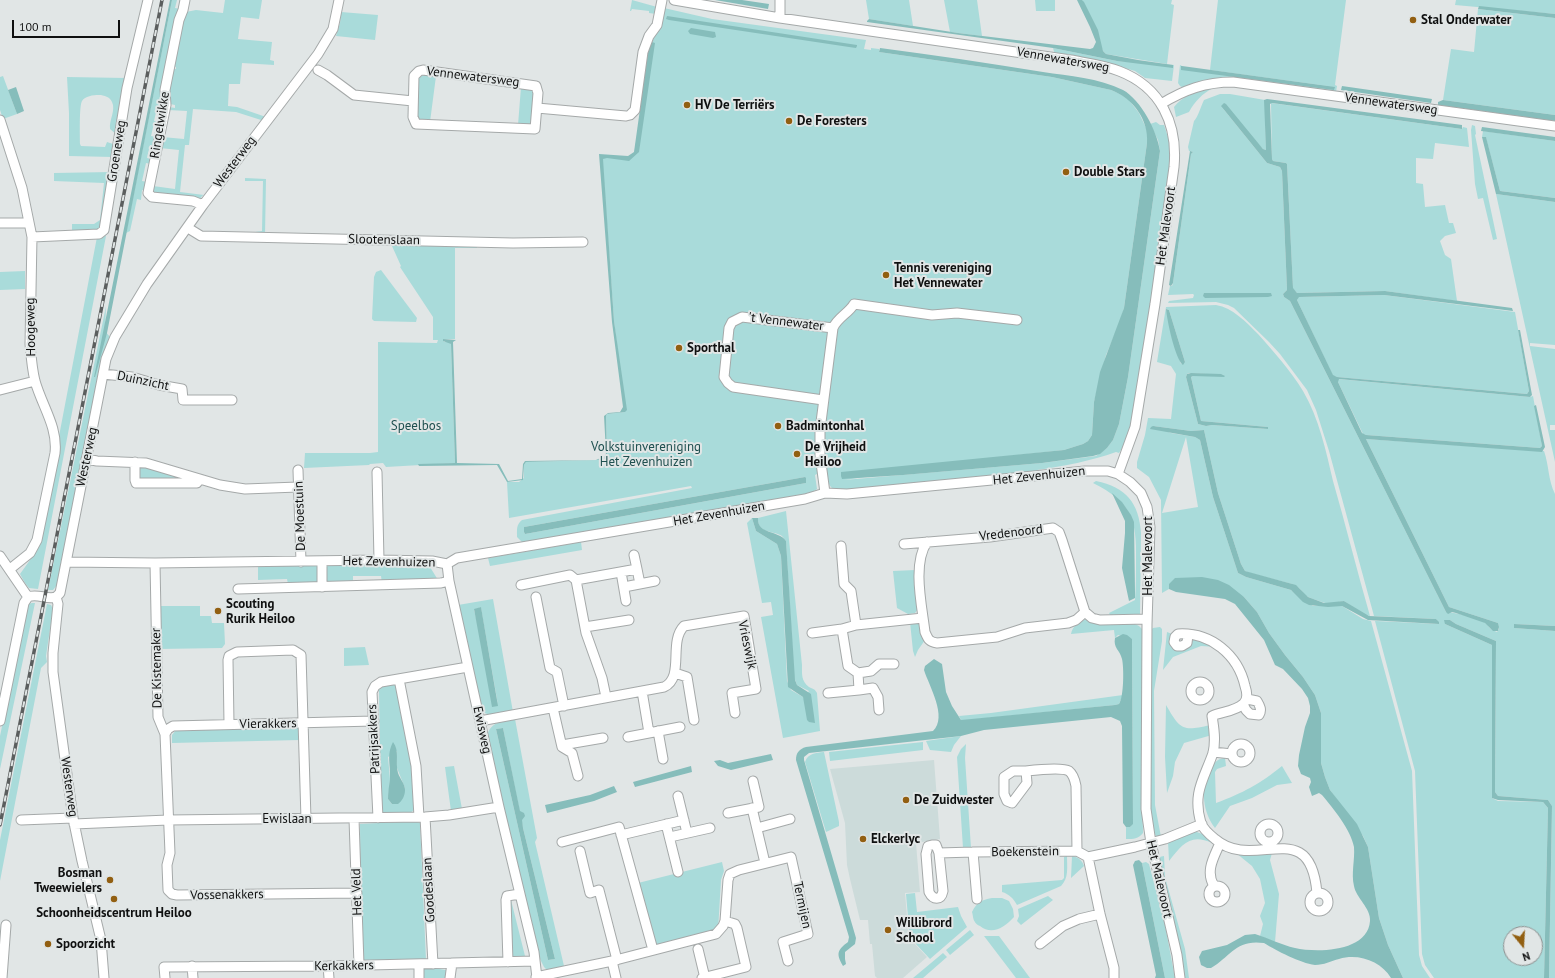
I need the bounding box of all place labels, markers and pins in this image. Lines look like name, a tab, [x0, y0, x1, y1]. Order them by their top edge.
place label: Stal Onderwater	[1421, 12, 1511, 28]
marker: Stal Onderwater	[1408, 15, 1418, 25]
place label: HV De Terriërs	[695, 97, 774, 113]
marker: HV De Terriërs	[682, 100, 692, 110]
place label: De Foresters	[797, 113, 867, 129]
marker: De Foresters	[784, 116, 794, 126]
place label: Double Stars	[1074, 164, 1145, 180]
marker: Double Stars	[1061, 167, 1071, 177]
place label: Tennis vereniging Het Vennewater	[894, 260, 992, 291]
marker: Tennis vereniging Het Vennewater	[881, 270, 891, 280]
place label: Sporthal	[687, 340, 735, 356]
marker: Sporthal	[674, 343, 684, 353]
place label: Badmintonhal	[786, 418, 864, 434]
marker: Badmintonhal	[773, 421, 783, 431]
place label: De Vrijheid Heiloo	[805, 439, 866, 470]
marker: De Vrijheid Heiloo	[792, 449, 802, 459]
place label: Scouting Rurik Heiloo	[226, 596, 295, 627]
marker: Scouting Rurik Heiloo	[213, 606, 223, 616]
place label: De Zuidwester	[914, 792, 994, 808]
marker: De Zuidwester	[901, 795, 911, 805]
place label: Elckerlyc	[871, 831, 920, 847]
marker: Elckerlyc	[858, 834, 868, 844]
place label: Bosman Tweewielers	[34, 865, 102, 896]
marker: Bosman Tweewielers	[105, 875, 115, 885]
marker: Schoonheidscentrum Heiloo	[109, 894, 119, 904]
place label: Schoonheidscentrum Heiloo	[36, 905, 192, 921]
place label: Willibrord School	[896, 915, 952, 946]
marker: Willibrord School	[883, 925, 893, 935]
place label: Spoorzicht	[56, 936, 115, 952]
marker: Spoorzicht	[43, 939, 53, 949]

